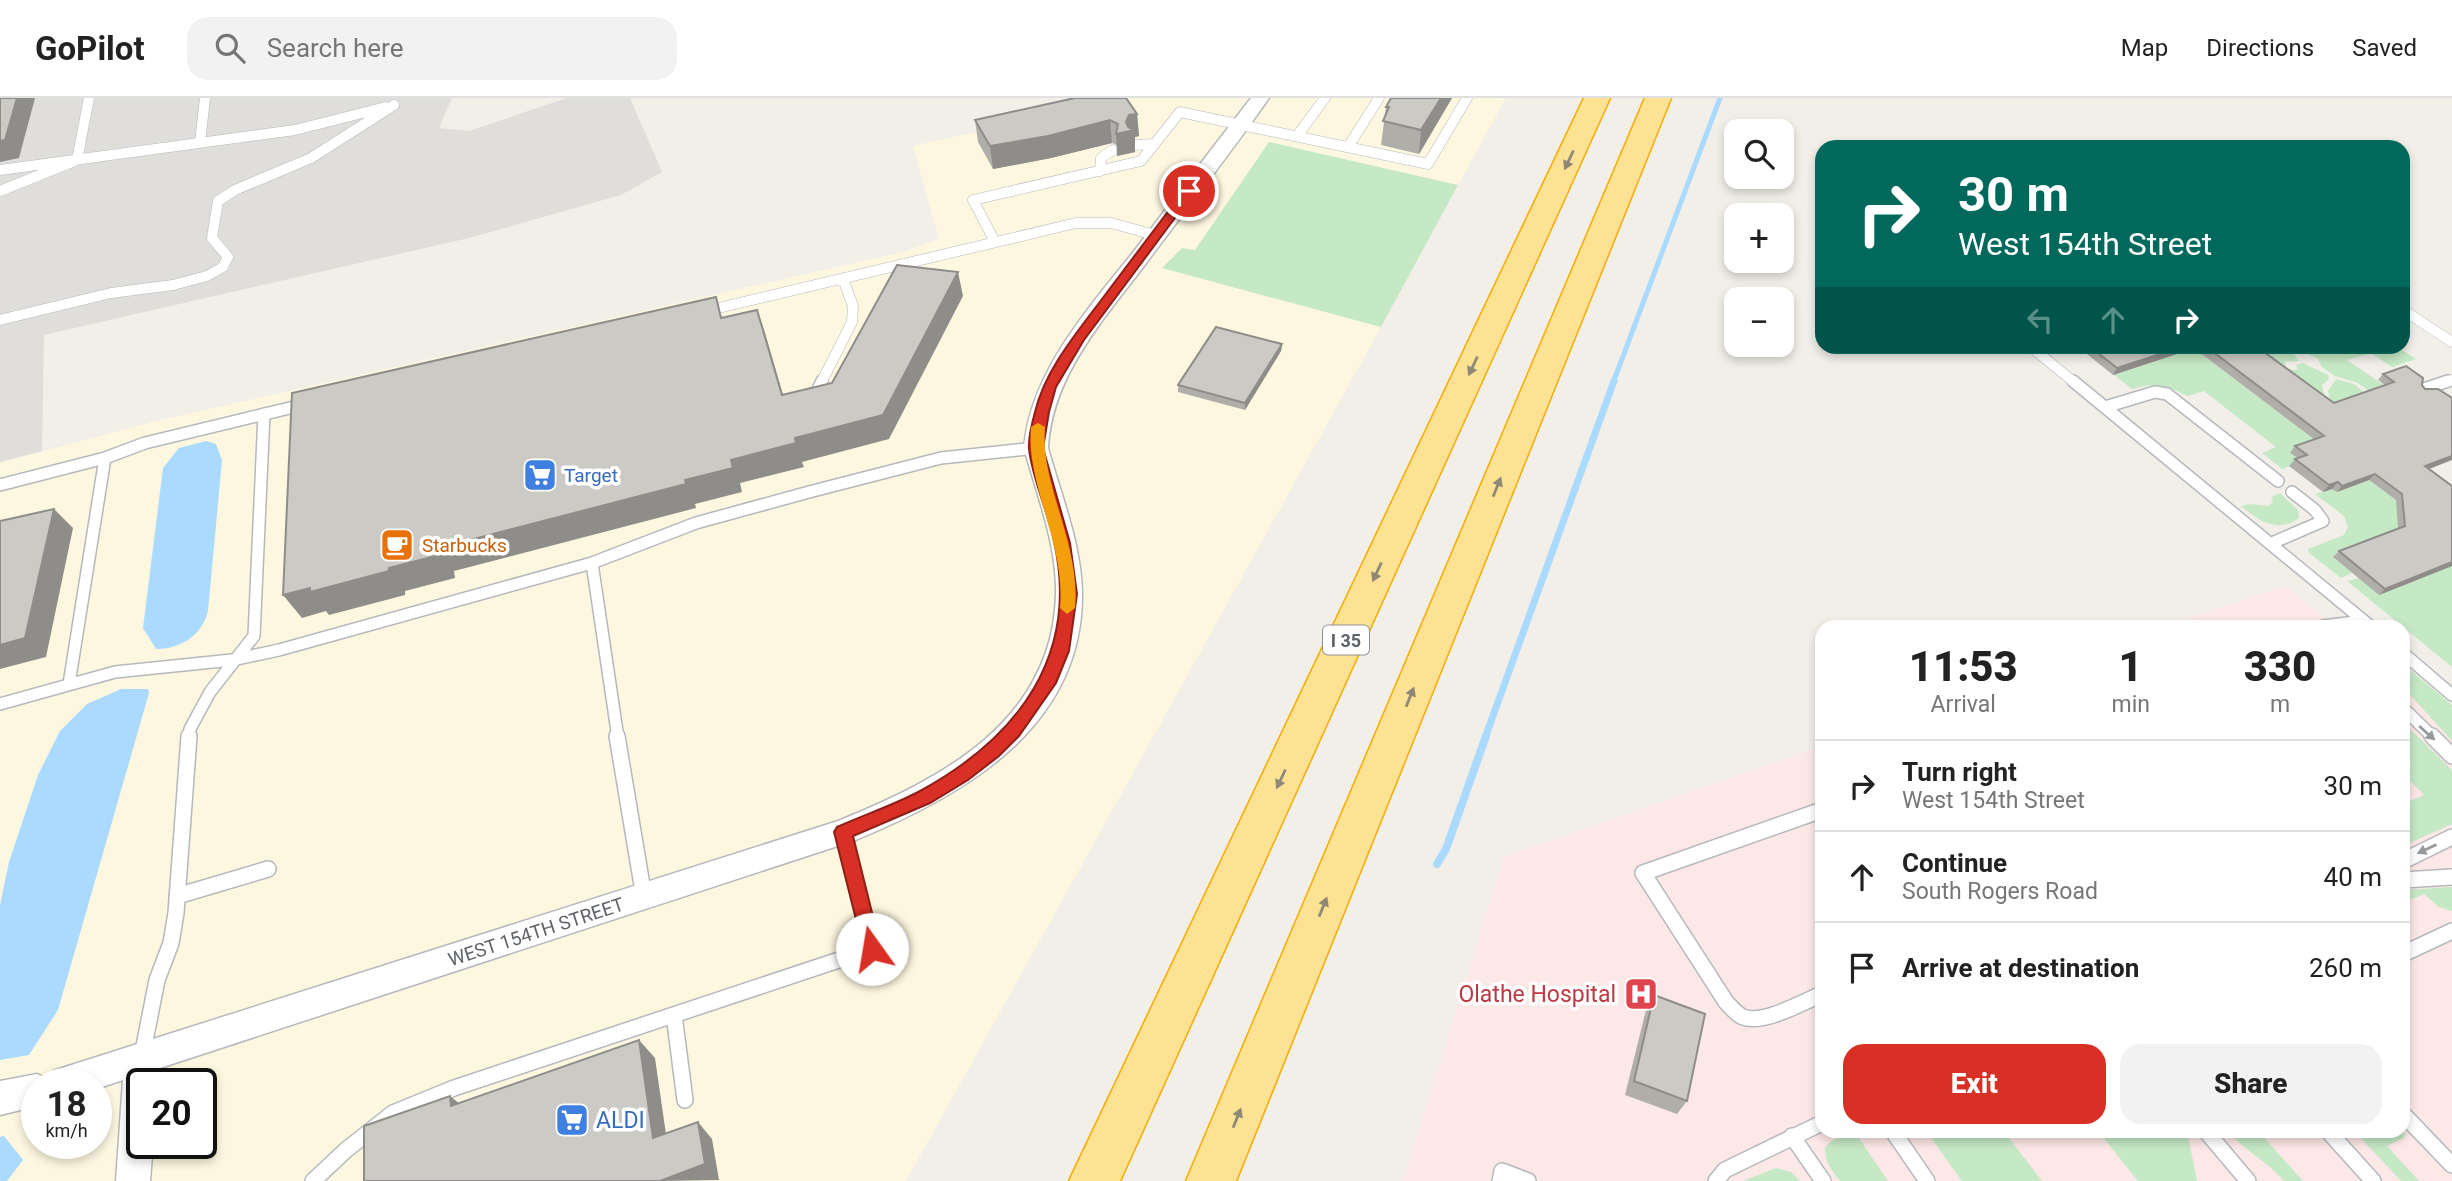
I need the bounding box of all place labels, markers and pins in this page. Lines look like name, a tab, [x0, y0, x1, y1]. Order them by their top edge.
pin	[1159, 161, 1219, 221]
supermarket icon: Target	[521, 456, 559, 494]
place label: Target	[564, 464, 618, 487]
cafe icon: Starbucks	[378, 526, 416, 564]
place label: Starbucks	[422, 534, 507, 557]
hospital icon: Olathe Hospital	[1622, 975, 1660, 1013]
place label: Olathe Hospital	[1458, 981, 1616, 1008]
supermarket icon: ALDI	[553, 1101, 591, 1139]
place label: ALDI	[596, 1107, 645, 1134]

